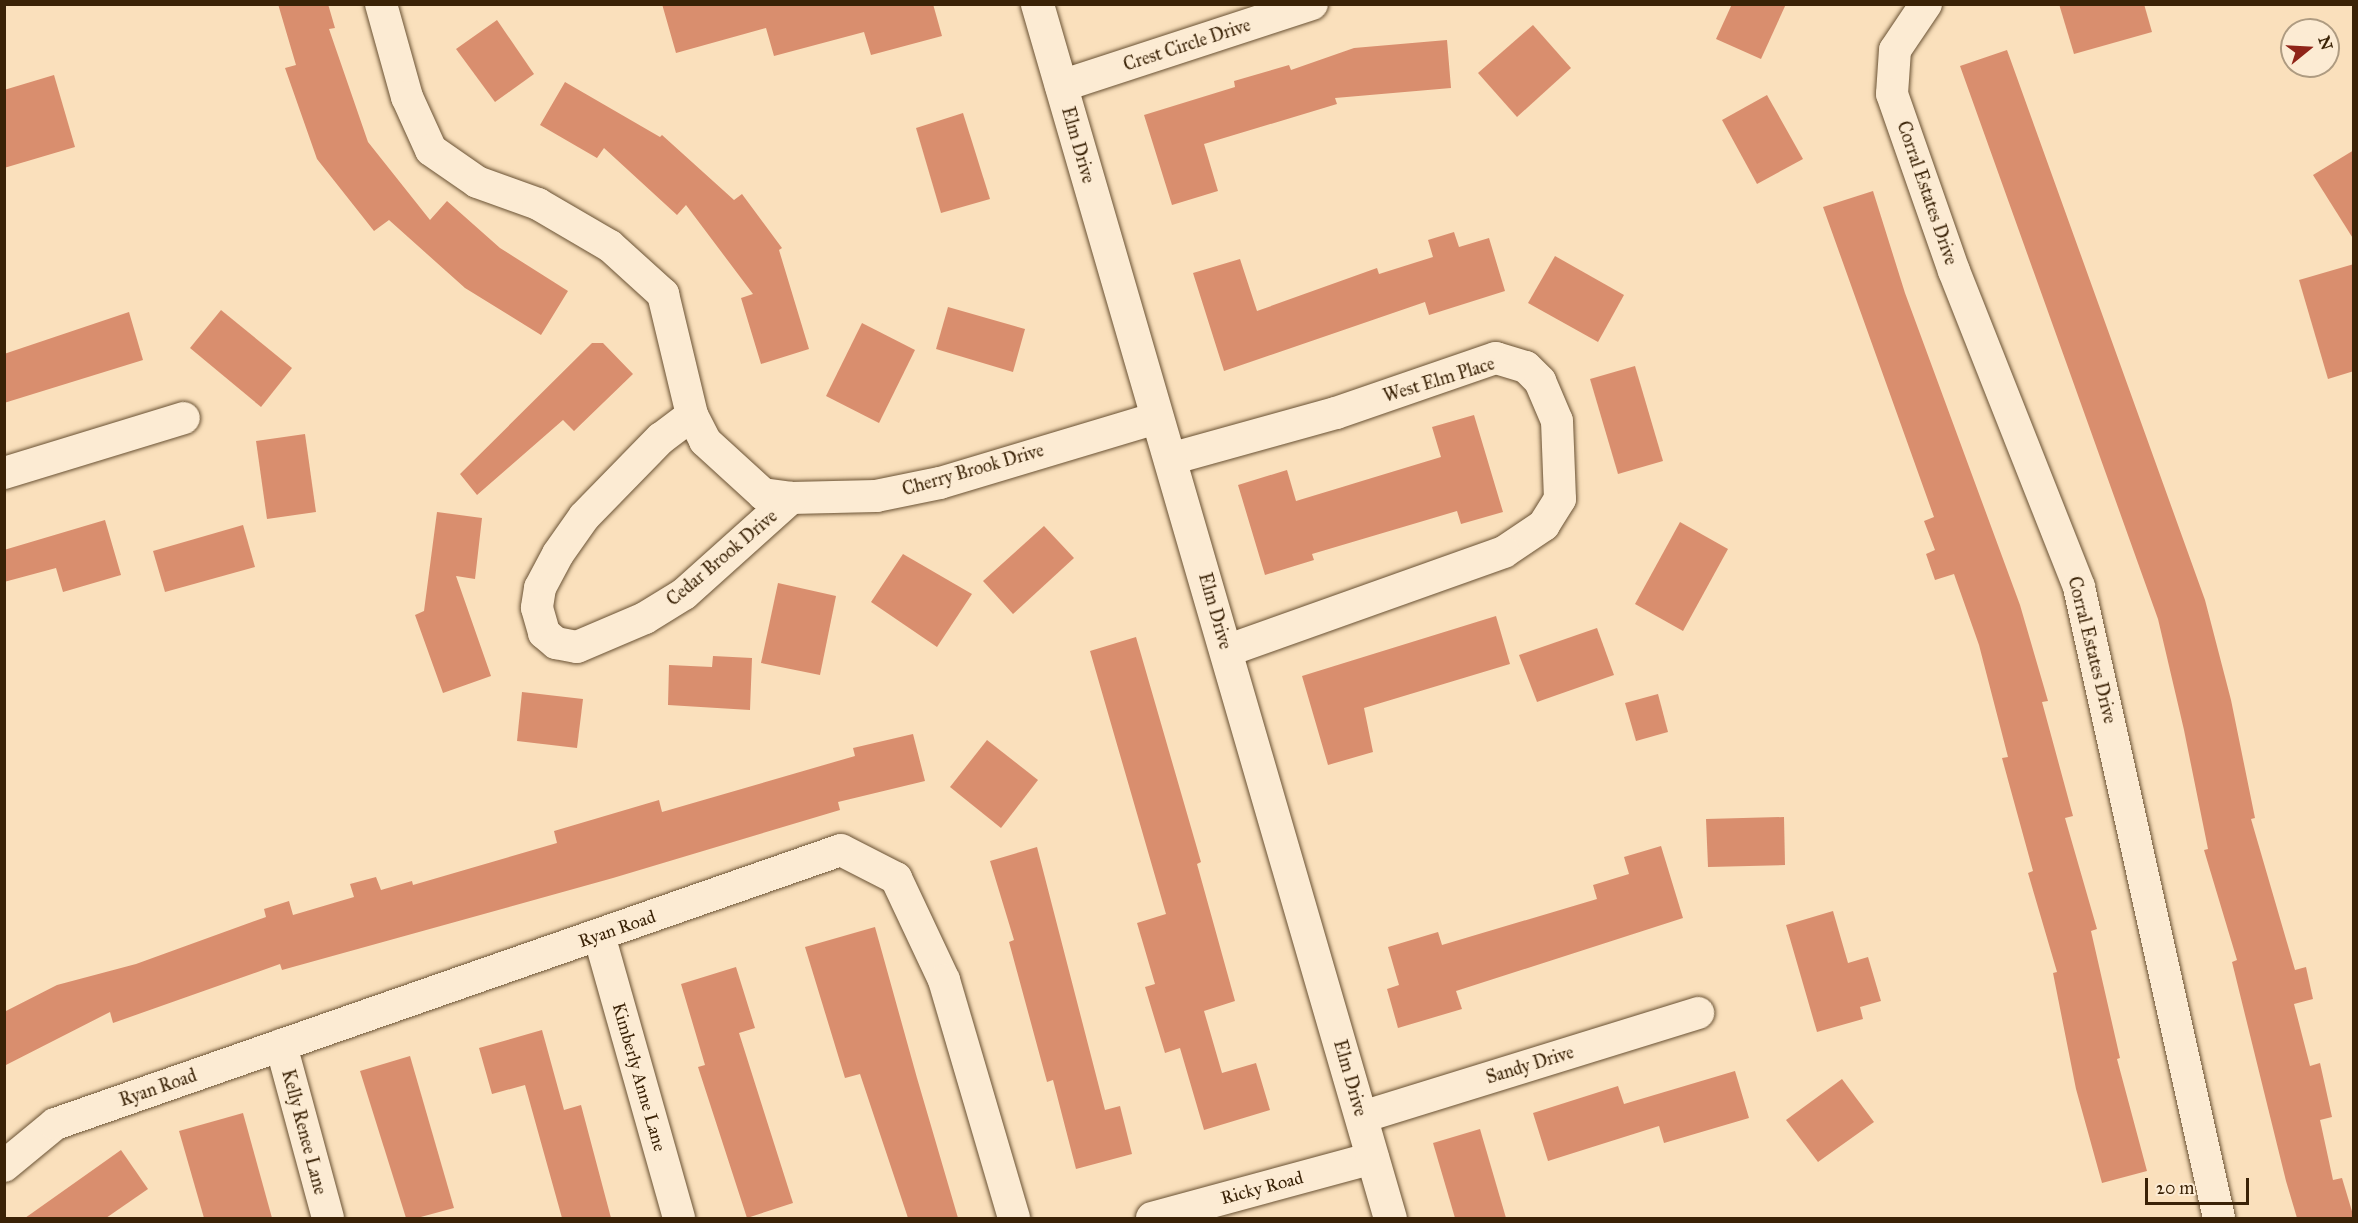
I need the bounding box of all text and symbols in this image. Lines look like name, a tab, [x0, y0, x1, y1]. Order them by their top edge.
street label: Crest Circle Drive	[1121, 14, 1253, 76]
north arrow	[2280, 18, 2340, 78]
text: N	[2315, 34, 2337, 52]
street label: Elm Drive	[1057, 104, 1099, 186]
street label: Corral Estates Drive	[1892, 118, 1962, 268]
street label: West Elm Place	[1381, 353, 1497, 407]
street label: Cherry Brook Drive	[900, 439, 1046, 501]
street label: Cedar Brook Drive	[662, 505, 782, 611]
street label: Elm Drive	[1194, 570, 1236, 652]
street label: Corral Estates Drive	[2063, 574, 2121, 726]
street label: Ryan Road	[576, 906, 658, 952]
street label: Kimberly Anne Lane	[607, 1000, 671, 1154]
street label: Elm Drive	[1329, 1037, 1371, 1119]
street label: Sandy Drive	[1484, 1041, 1576, 1089]
street label: Ryan Road	[117, 1065, 199, 1111]
street label: Kelly Renee Lane	[277, 1067, 331, 1197]
scale bar	[2148, 1166, 2252, 1204]
street label: Ricky Road	[1219, 1167, 1305, 1209]
text: 20 m	[2156, 1177, 2194, 1199]

